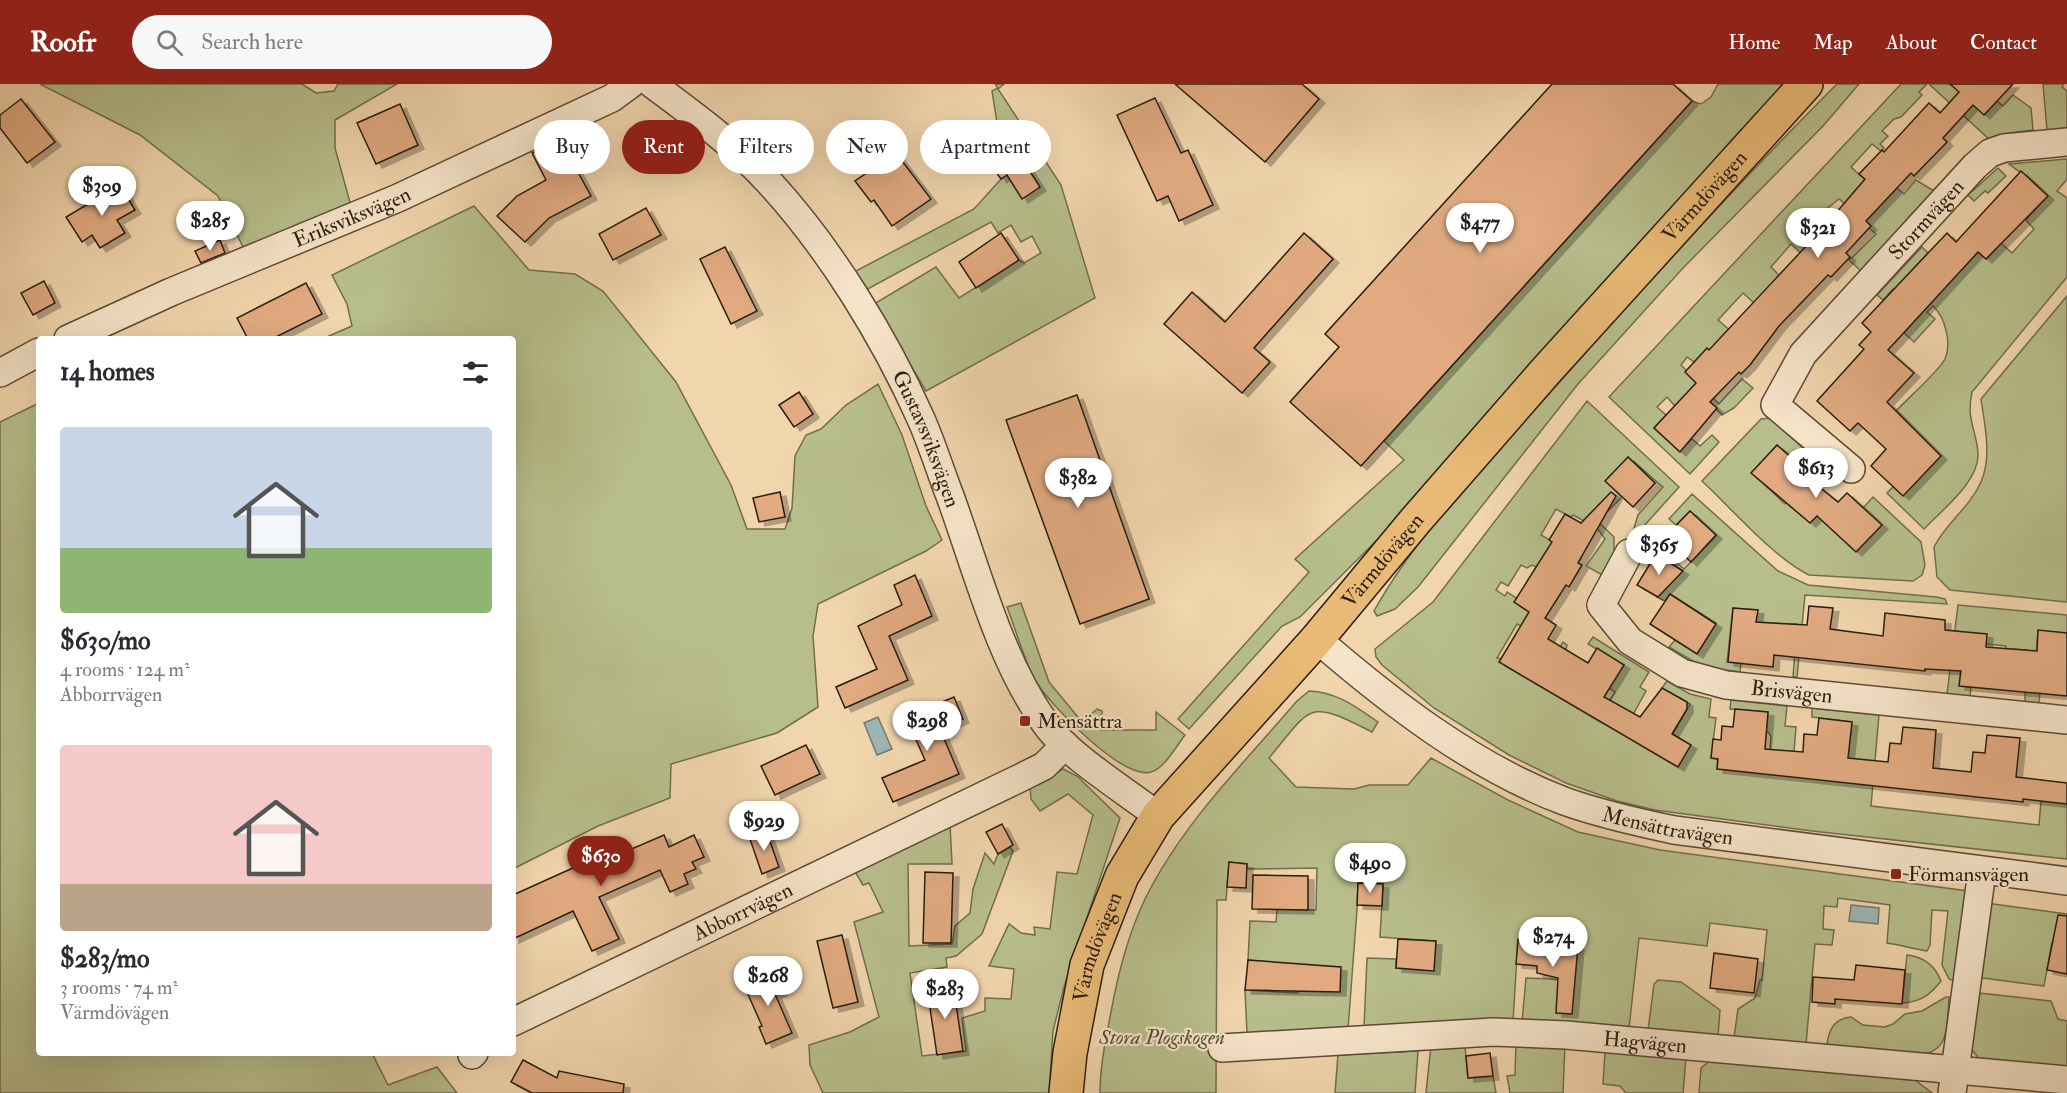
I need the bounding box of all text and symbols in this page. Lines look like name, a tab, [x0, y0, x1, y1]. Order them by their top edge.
search box	[132, 15, 552, 69]
text: Roofr	[30, 25, 96, 60]
icon: search	[153, 26, 186, 59]
text: Search here	[201, 28, 303, 56]
text: Home	[1728, 29, 1780, 56]
text: Map	[1813, 29, 1853, 56]
text: About	[1886, 29, 1937, 56]
text: Contact	[1970, 29, 2037, 56]
chip: Buy	[534, 120, 610, 174]
chip: Rent	[622, 120, 705, 174]
chip: Filters	[717, 120, 814, 174]
chip: New	[826, 120, 908, 174]
chip: Apartment	[920, 120, 1051, 174]
street label: Värmdövägen	[1656, 145, 1754, 248]
pin: $309	[66, 166, 138, 217]
text: $309	[82, 173, 122, 198]
street label: Stormvägen	[1883, 174, 1970, 266]
street label: Eriksviksvägen	[289, 181, 415, 254]
pin: $285	[174, 201, 246, 252]
pin: $477	[1444, 203, 1516, 254]
text: $285	[190, 208, 230, 233]
pin: $321	[1782, 208, 1854, 259]
text: $477	[1460, 210, 1500, 235]
text: $321	[1800, 215, 1836, 240]
text: 14 homes	[60, 356, 155, 388]
icon: filters	[459, 356, 492, 389]
street label: Gustavsviksvägen	[886, 366, 966, 512]
pin: $613	[1780, 448, 1852, 499]
text: $613	[1798, 455, 1834, 480]
pin: $382	[1042, 458, 1114, 509]
text: $382	[1059, 465, 1097, 490]
icon: home	[222, 466, 330, 574]
street label: Värmdövägen	[1336, 507, 1430, 613]
pin: $365	[1623, 525, 1695, 576]
text: $365	[1640, 532, 1678, 557]
text: $630/mo	[60, 625, 150, 657]
text: 4 rooms · 124 m²	[60, 657, 190, 682]
street label: Brisvägen	[1750, 675, 1834, 710]
text: Abborrvägen	[60, 682, 162, 707]
pin: $298	[891, 701, 963, 752]
text: $298	[906, 708, 948, 733]
place label: Mensättra	[1037, 708, 1123, 735]
marker: Mensättra	[1018, 714, 1032, 728]
icon: home	[222, 784, 330, 892]
pin: $929	[728, 801, 800, 852]
street label: Mensättravägen	[1599, 801, 1735, 852]
text: $929	[743, 808, 785, 833]
pin: $630	[565, 836, 637, 887]
text: $630	[581, 843, 621, 868]
pin: $490	[1334, 843, 1406, 894]
text: $490	[1349, 850, 1391, 875]
place label: Förmansvägen	[1908, 861, 2029, 888]
marker: Förmansvägen	[1889, 867, 1903, 881]
street label: Abborrvägen	[688, 876, 797, 948]
street label: Värmdövägen	[1067, 888, 1128, 1004]
pin: $274	[1517, 917, 1589, 968]
text: $274	[1533, 924, 1573, 949]
text: $283/mo	[60, 943, 149, 975]
pin: $268	[732, 956, 804, 1007]
text: $268	[748, 963, 788, 988]
pin: $283	[909, 969, 981, 1020]
text: 3 rooms · 74 m²	[60, 975, 178, 1000]
text: $283	[926, 976, 964, 1001]
text: Värmdövägen	[60, 1000, 169, 1025]
park label: Stora Plogskogen	[1098, 1024, 1225, 1051]
street label: Hagvägen	[1602, 1025, 1688, 1060]

